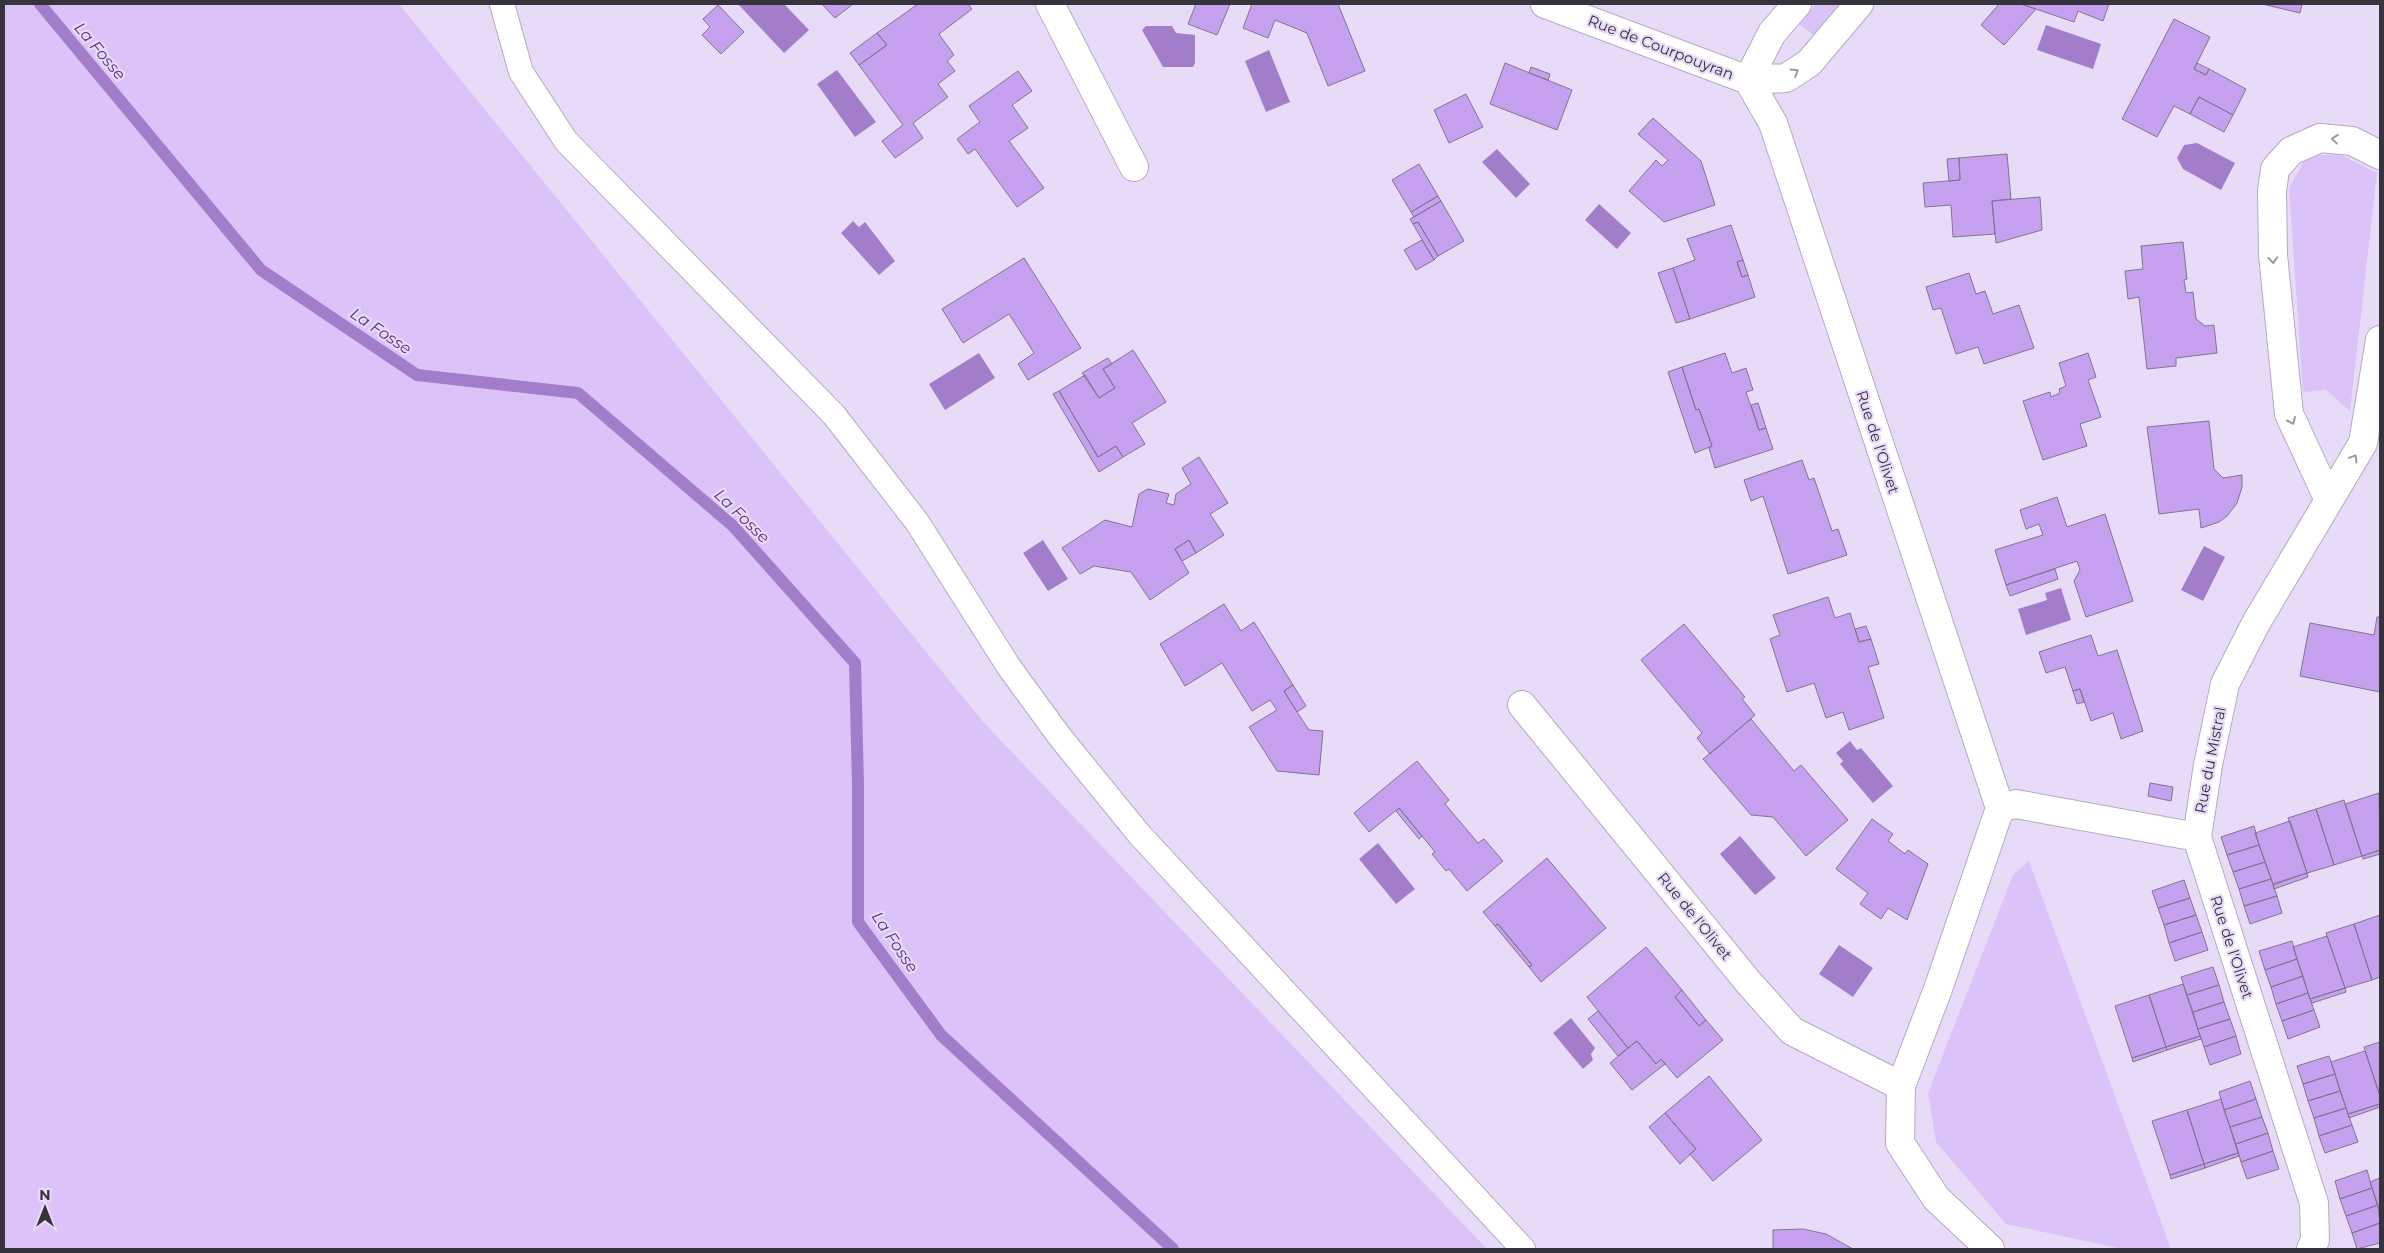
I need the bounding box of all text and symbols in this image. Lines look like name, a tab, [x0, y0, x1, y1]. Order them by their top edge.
street label: Rue de Courpouyran	[1585, 10, 1737, 84]
water label: La Fosse	[70, 18, 130, 84]
one-way arrow	[1790, 68, 1799, 78]
one-way arrow	[2331, 134, 2339, 145]
one-way arrow	[2268, 256, 2279, 264]
water label: La Fosse	[347, 304, 415, 358]
street label: Rue de l'Olivet	[1852, 388, 1904, 496]
one-way arrow	[2286, 416, 2297, 425]
one-way arrow	[2347, 454, 2357, 463]
water label: La Fosse	[710, 485, 774, 547]
street label: Rue du Mistral	[2190, 705, 2230, 815]
street label: Rue de l'Olivet	[1654, 868, 1736, 964]
street label: Rue de l'Olivet	[2206, 893, 2258, 1001]
water label: La Fosse	[868, 908, 922, 976]
north arrow	[20, 1183, 70, 1233]
text: N	[39, 1186, 51, 1204]

